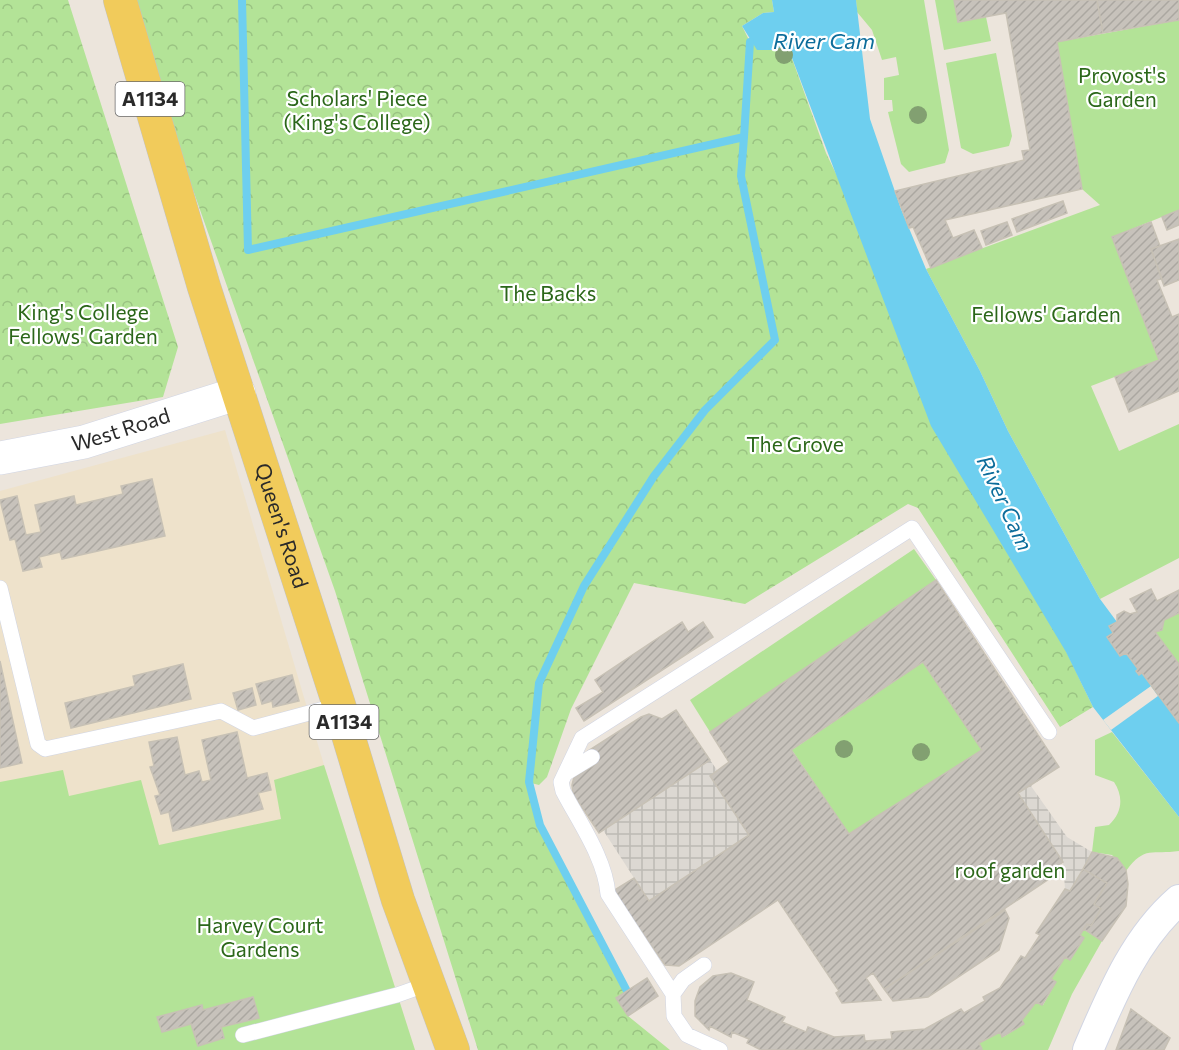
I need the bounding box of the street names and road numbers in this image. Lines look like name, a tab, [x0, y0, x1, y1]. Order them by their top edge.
road number: A1134	[116, 82, 184, 116]
street label: West Road	[69, 402, 173, 455]
street label: Queen's Road	[251, 460, 314, 591]
road number: A1134	[310, 705, 378, 739]

